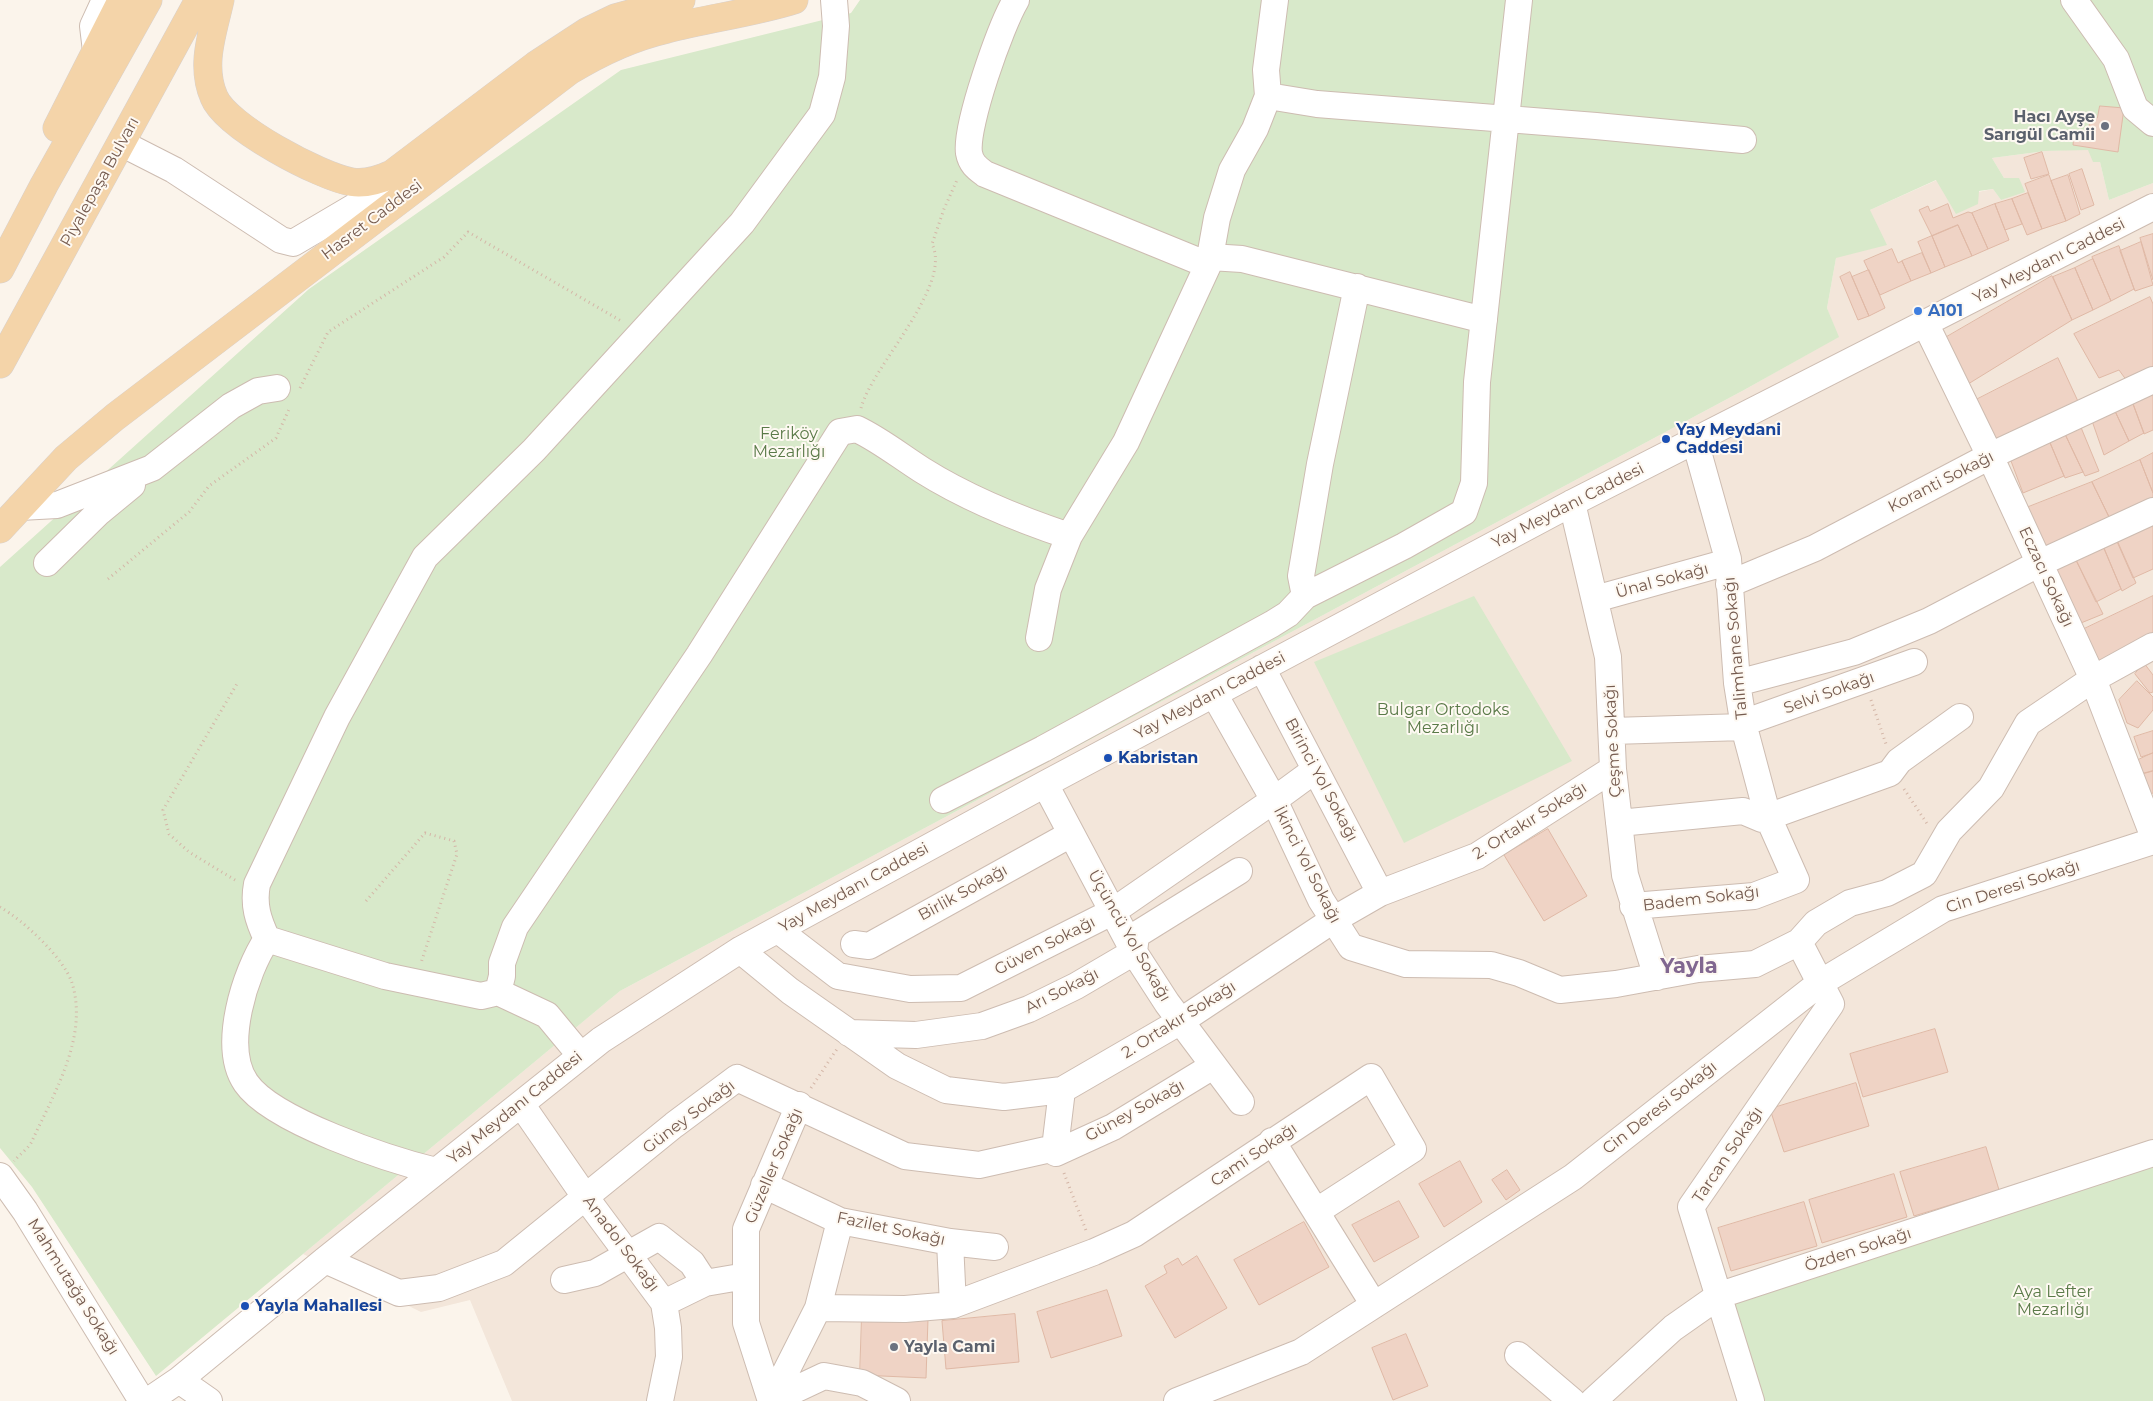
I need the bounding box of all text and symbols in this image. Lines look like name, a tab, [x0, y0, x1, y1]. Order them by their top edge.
place label: Hacı Ayşe Sarıgül Camii	[1984, 107, 2095, 145]
street label: Piyalepaşa Bulvarı	[57, 114, 143, 250]
marker: Hacı Ayşe Sarıgül Camii	[2099, 120, 2111, 132]
street label: Hasret Caddesi	[318, 176, 426, 264]
street label: Yay Meydanı Caddesi	[1970, 214, 2128, 308]
place label: A101	[1928, 301, 1963, 321]
marker: A101	[1912, 305, 1924, 317]
place label: Yay Meydani Caddesi	[1676, 420, 1781, 458]
park label: Feriköy Mezarlığı	[753, 424, 825, 462]
marker: Yay Meydani Caddesi	[1660, 433, 1672, 445]
street label: Koranti Sokağı	[1885, 447, 1997, 517]
street label: Yay Meydanı Caddesi	[1489, 459, 1647, 553]
street label: Eczacı Sokağı	[2014, 524, 2078, 630]
street label: Ünal Sokağı	[1613, 559, 1711, 603]
street label: Talimhane Sokağı	[1720, 576, 1752, 720]
street label: Yay Meydanı Caddesi	[1131, 648, 1289, 744]
street label: Selvi Sokağı	[1781, 668, 1877, 718]
street label: Çeşme Sokağı	[1600, 684, 1626, 798]
park label: Bulgar Ortodoks Mezarlığı	[1377, 700, 1509, 738]
street label: Birinci Yol Sokağı	[1280, 715, 1362, 845]
place label: Kabristan	[1118, 748, 1198, 768]
marker: Kabristan	[1102, 752, 1114, 764]
street label: 2. Ortakır Sokağı	[1469, 778, 1591, 864]
street label: İkinci Yol Sokağı	[1269, 803, 1345, 927]
street label: Yay Meydanı Caddesi	[776, 839, 932, 937]
street label: Cin Deresi Sokağı	[1944, 856, 2082, 918]
street label: Birlik Sokağı	[915, 861, 1011, 925]
street label: Üçüncü Yol Sokağı	[1083, 867, 1175, 1005]
street label: Badem Sokağı	[1642, 882, 1760, 916]
street label: Güven Sokağı	[992, 912, 1098, 980]
district label: Yayla	[1660, 954, 1718, 980]
street label: Arı Sokağı	[1022, 964, 1102, 1018]
street label: 2. Ortakır Sokağı	[1118, 977, 1240, 1063]
street label: Yay Meydanı Caddesi	[444, 1048, 586, 1168]
street label: Cin Deresi Sokağı	[1599, 1057, 1721, 1159]
street label: Güney Sokağı	[639, 1076, 739, 1158]
street label: Güney Sokağı	[1082, 1076, 1188, 1146]
street label: Tarcan Sokağı	[1689, 1103, 1767, 1207]
street label: Güzeller Sokağı	[741, 1105, 807, 1227]
street label: Cami Sokağı	[1207, 1119, 1301, 1191]
street label: Anadol Sokağı	[579, 1192, 663, 1296]
street label: Fazilet Sokağı	[835, 1208, 947, 1250]
street label: Mahmutağa Sokağı	[23, 1215, 123, 1359]
street label: Özden Sokağı	[1802, 1224, 1914, 1276]
park label: Aya Lefter Mezarlığı	[2013, 1282, 2093, 1320]
place label: Yayla Mahallesi	[255, 1296, 382, 1316]
marker: Yayla Mahallesi	[239, 1300, 251, 1312]
place label: Yayla Cami	[904, 1337, 995, 1357]
marker: Yayla Cami	[888, 1341, 900, 1353]

